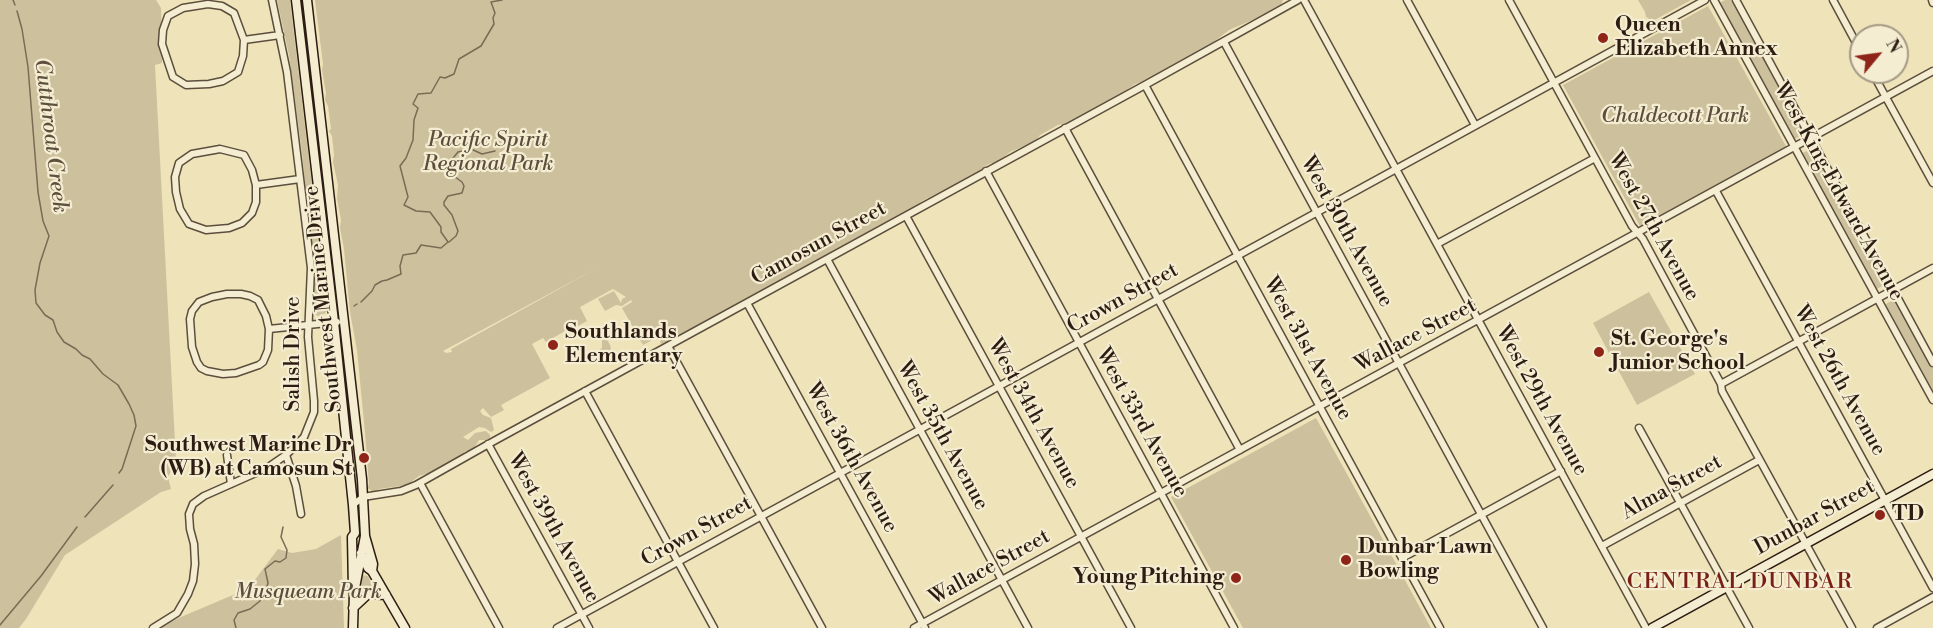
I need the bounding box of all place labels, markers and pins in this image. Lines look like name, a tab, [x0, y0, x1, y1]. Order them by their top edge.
place label: Queen Elizabeth Annex	[1615, 13, 1778, 63]
marker: Queen Elizabeth Annex	[1596, 31, 1610, 45]
place label: Southlands Elementary	[565, 320, 682, 370]
place label: St. George's Junior School	[1611, 327, 1745, 377]
marker: Southlands Elementary	[546, 338, 560, 352]
marker: St. George's Junior School	[1592, 345, 1606, 359]
place label: Southwest Marine Dr (WB) at Camosun St	[145, 433, 352, 483]
marker: Southwest Marine Dr (WB) at Camosun St	[357, 451, 371, 465]
place label: TD	[1892, 502, 1924, 528]
marker: TD	[1873, 508, 1887, 522]
place label: Dunbar Lawn Bowling	[1358, 535, 1492, 585]
marker: Dunbar Lawn Bowling	[1339, 553, 1353, 567]
place label: Young Pitching	[1073, 565, 1224, 591]
marker: Young Pitching	[1229, 571, 1243, 585]

